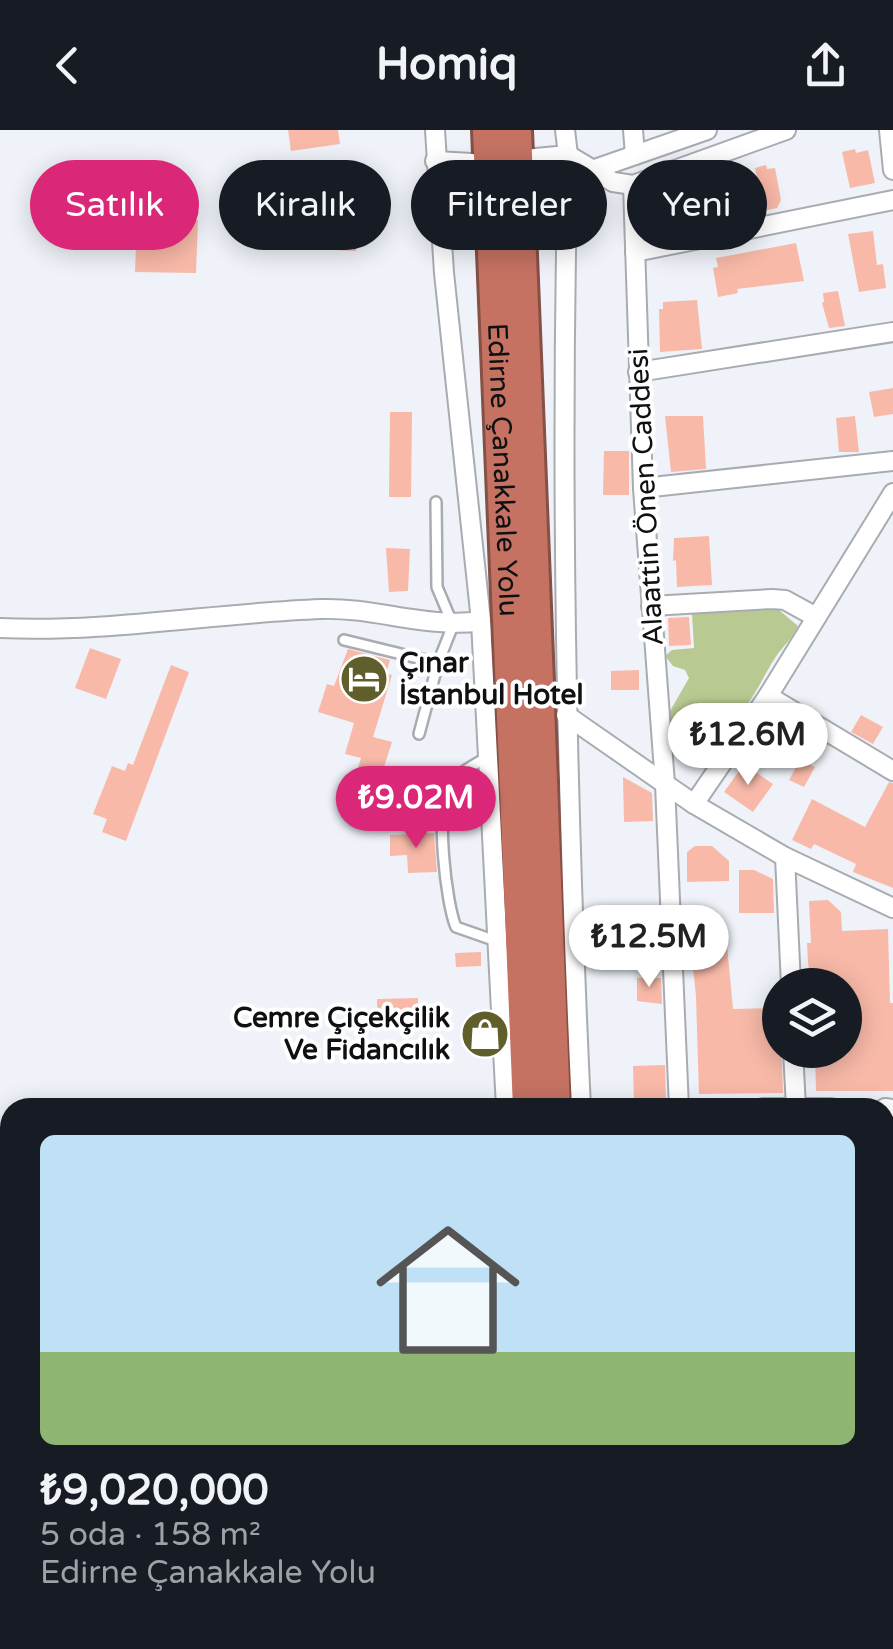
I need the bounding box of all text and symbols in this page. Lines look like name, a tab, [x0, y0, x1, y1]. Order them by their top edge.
icon: back	[40, 38, 95, 93]
text: Homiq	[376, 38, 517, 92]
icon: share	[798, 38, 853, 93]
chip: Satılık	[30, 160, 199, 250]
chip: Kiralık	[219, 160, 391, 250]
chip: Filtreler	[411, 160, 607, 250]
chip: Yeni	[627, 160, 767, 250]
street label: Edirne Çanakkale Yolu	[480, 322, 526, 617]
street label: Alaattin Önen Caddesi	[621, 347, 671, 647]
place label: Çınar İstanbul Hotel	[399, 646, 583, 712]
hotel icon: Çınar İstanbul Hotel	[338, 653, 390, 705]
pin: ₺12.6M	[667, 703, 829, 788]
text: ₺12.6M	[690, 716, 806, 754]
pin: ₺9.02M	[335, 766, 497, 851]
text: ₺9.02M	[358, 779, 474, 817]
pin: ₺12.5M	[568, 905, 730, 990]
text: ₺12.5M	[591, 918, 707, 956]
map controls	[762, 968, 862, 1068]
button: layers	[762, 968, 862, 1068]
place label: Cemre Çiçekçilik Ve Fidancılık	[233, 1001, 450, 1067]
shop icon: Cemre Çiçekçilik Ve Fidancılık	[459, 1008, 511, 1060]
icon: home	[358, 1200, 538, 1380]
text: ₺9,020,000	[40, 1465, 269, 1516]
text: 5 oda · 158 m²	[40, 1516, 261, 1554]
text: Edirne Çanakkale Yolu	[40, 1554, 376, 1592]

